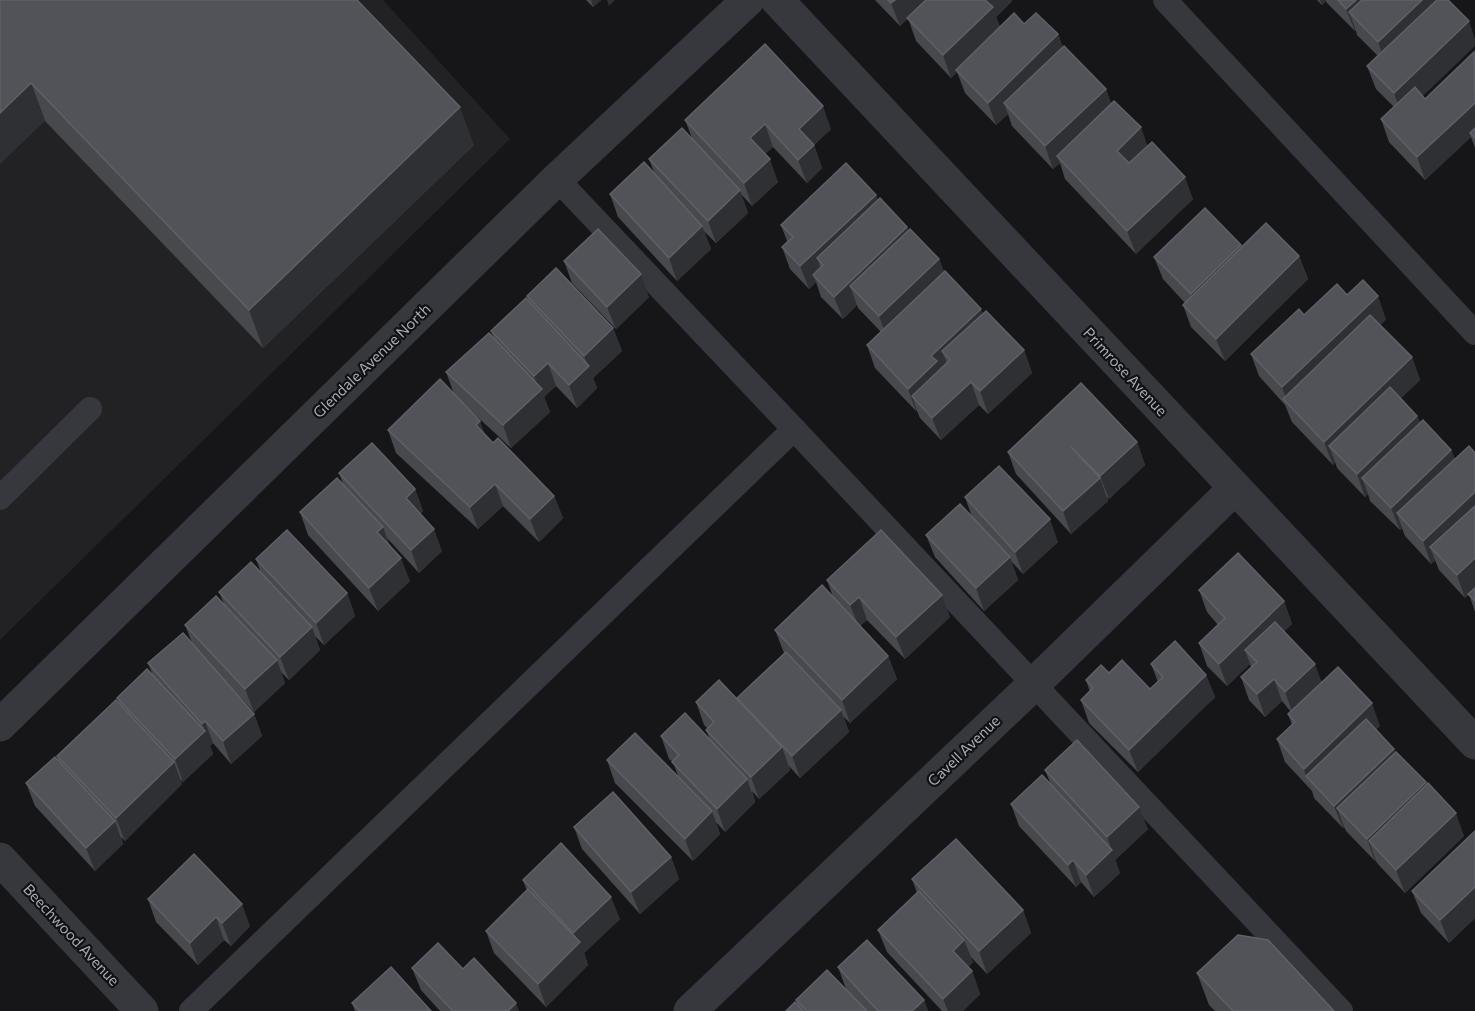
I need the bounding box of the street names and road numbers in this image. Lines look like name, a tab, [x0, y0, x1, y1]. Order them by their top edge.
street label: Glendale Avenue North	[309, 300, 434, 421]
street label: Primrose Avenue	[1080, 323, 1171, 419]
street label: Cavell Avenue	[923, 711, 1003, 789]
street label: Beechwood Avenue	[20, 880, 124, 989]

